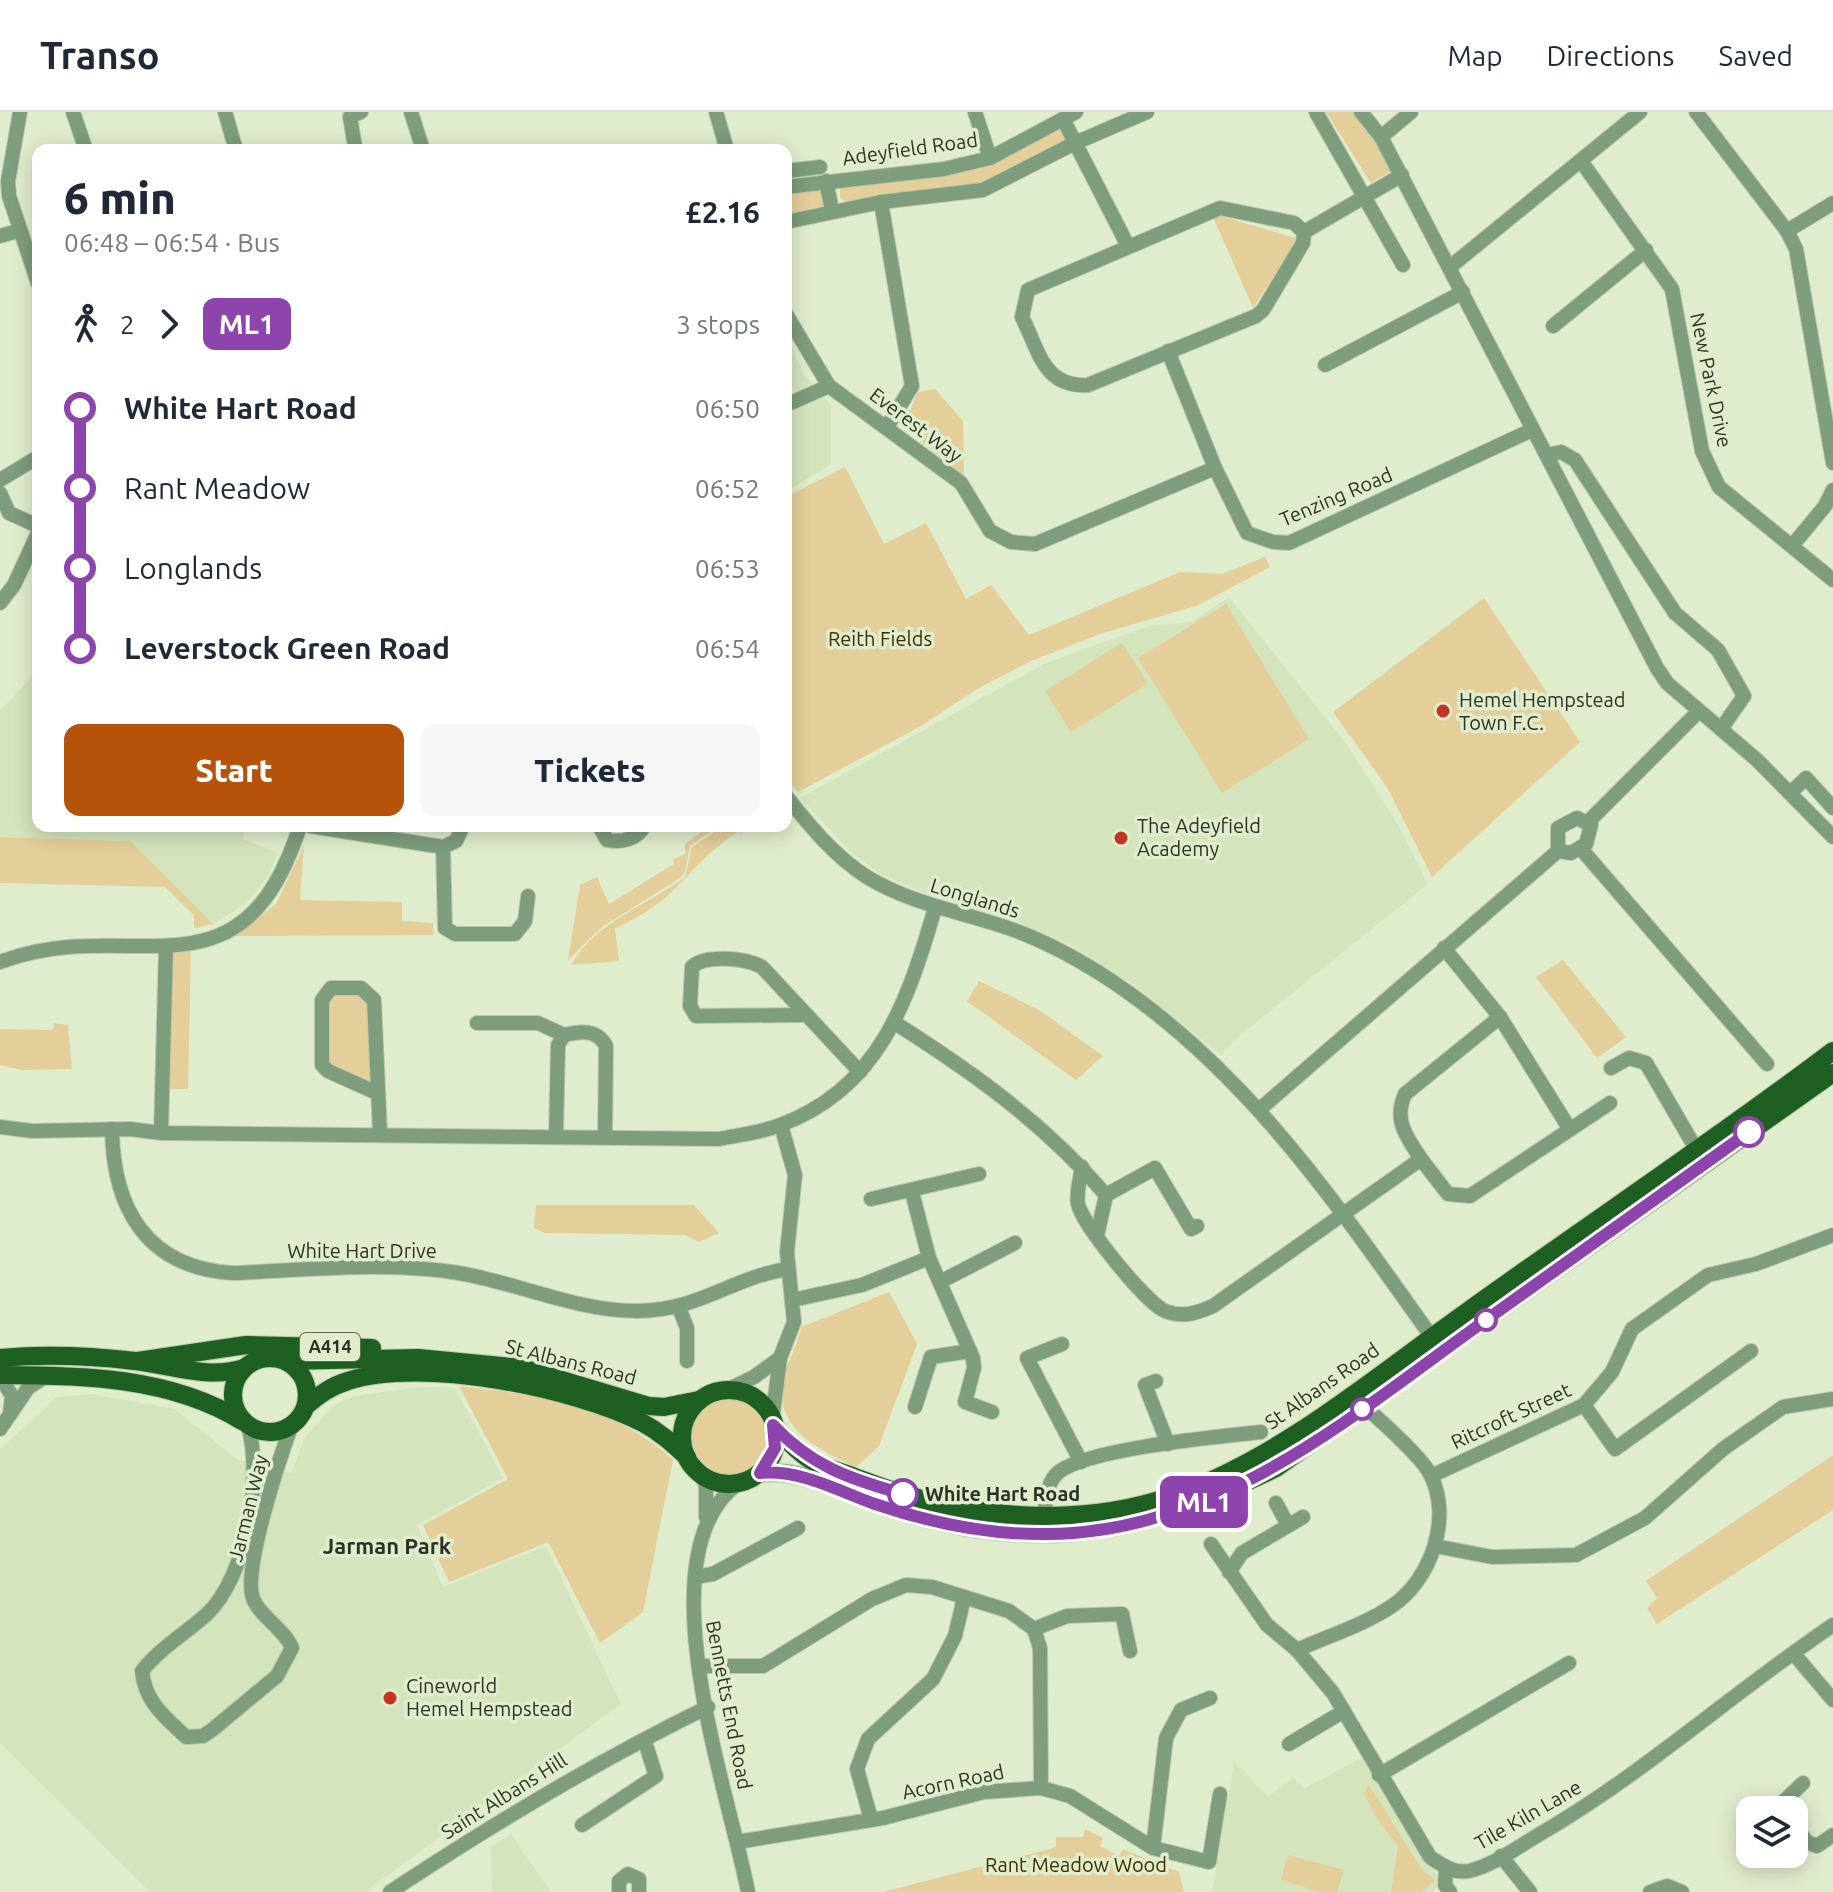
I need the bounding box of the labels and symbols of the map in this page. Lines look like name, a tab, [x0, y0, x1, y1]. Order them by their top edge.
street label: Adeyfield Road	[841, 128, 979, 169]
street label: New Park Drive	[1686, 310, 1737, 449]
street label: Everest Way	[866, 382, 967, 467]
street label: Tenzing Road	[1276, 462, 1396, 531]
park label: Reith Fields	[828, 627, 932, 650]
place label: Hemel Hempstead Town F.C.	[1459, 688, 1626, 734]
marker: Hemel Hempstead Town F.C.	[1434, 702, 1452, 720]
place label: The Adeyfield Academy	[1137, 814, 1261, 860]
marker: The Adeyfield Academy	[1112, 829, 1130, 847]
street label: Longlands	[928, 873, 1023, 922]
unlabelled marker	[1734, 1117, 1764, 1147]
street label: White Hart Drive	[287, 1239, 437, 1262]
unlabelled marker	[1475, 1309, 1497, 1331]
road number: A414	[300, 1333, 360, 1361]
street label: St Albans Road	[503, 1334, 639, 1389]
street label: St Albans Road	[1260, 1338, 1383, 1433]
street label: Ritcroft Street	[1447, 1378, 1575, 1453]
unlabelled marker	[1351, 1398, 1373, 1420]
street label: Jarman Way	[223, 1452, 272, 1564]
line badge: ML1	[1158, 1476, 1250, 1528]
marker: White Hart Road	[888, 1479, 918, 1509]
place label: White Hart Road	[925, 1482, 1080, 1505]
district label: Jarman Park	[323, 1533, 452, 1558]
street label: Bennetts End Road	[702, 1618, 757, 1791]
place label: Cineworld Hemel Hempstead	[406, 1674, 573, 1720]
marker: Cineworld Hemel Hempstead	[381, 1689, 399, 1707]
street label: Saint Albans Hill	[437, 1748, 571, 1843]
street label: Acorn Road	[900, 1759, 1006, 1804]
street label: Tile Kiln Lane	[1471, 1775, 1585, 1854]
park label: Rant Meadow Wood	[985, 1853, 1167, 1876]

